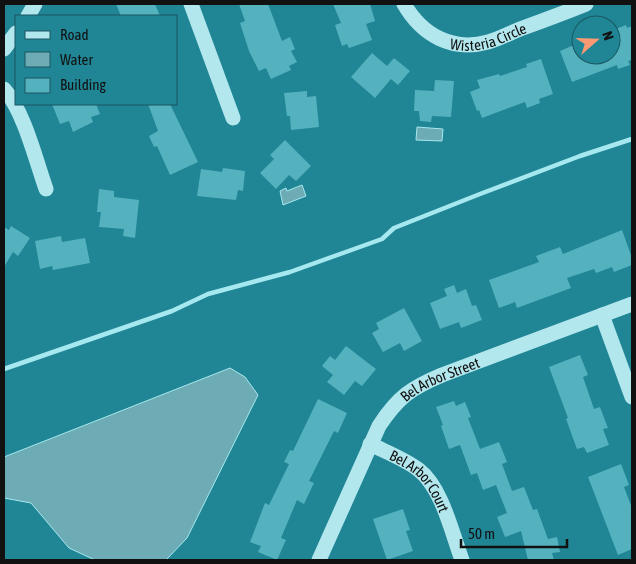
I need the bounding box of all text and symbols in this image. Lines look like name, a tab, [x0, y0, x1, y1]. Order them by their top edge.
legend	[15, 15, 178, 105]
north arrow	[571, 15, 621, 65]
street label: Wisteria Circle	[449, 19, 529, 53]
text: Road	[60, 26, 89, 43]
text: N	[599, 29, 617, 42]
text: Water	[60, 51, 93, 68]
text: Building	[60, 76, 106, 93]
street label: Bel Arbor Street	[397, 353, 482, 404]
street label: Bel Arbor Court	[387, 446, 453, 515]
scale bar	[461, 516, 567, 548]
text: 50 m	[468, 525, 495, 542]

